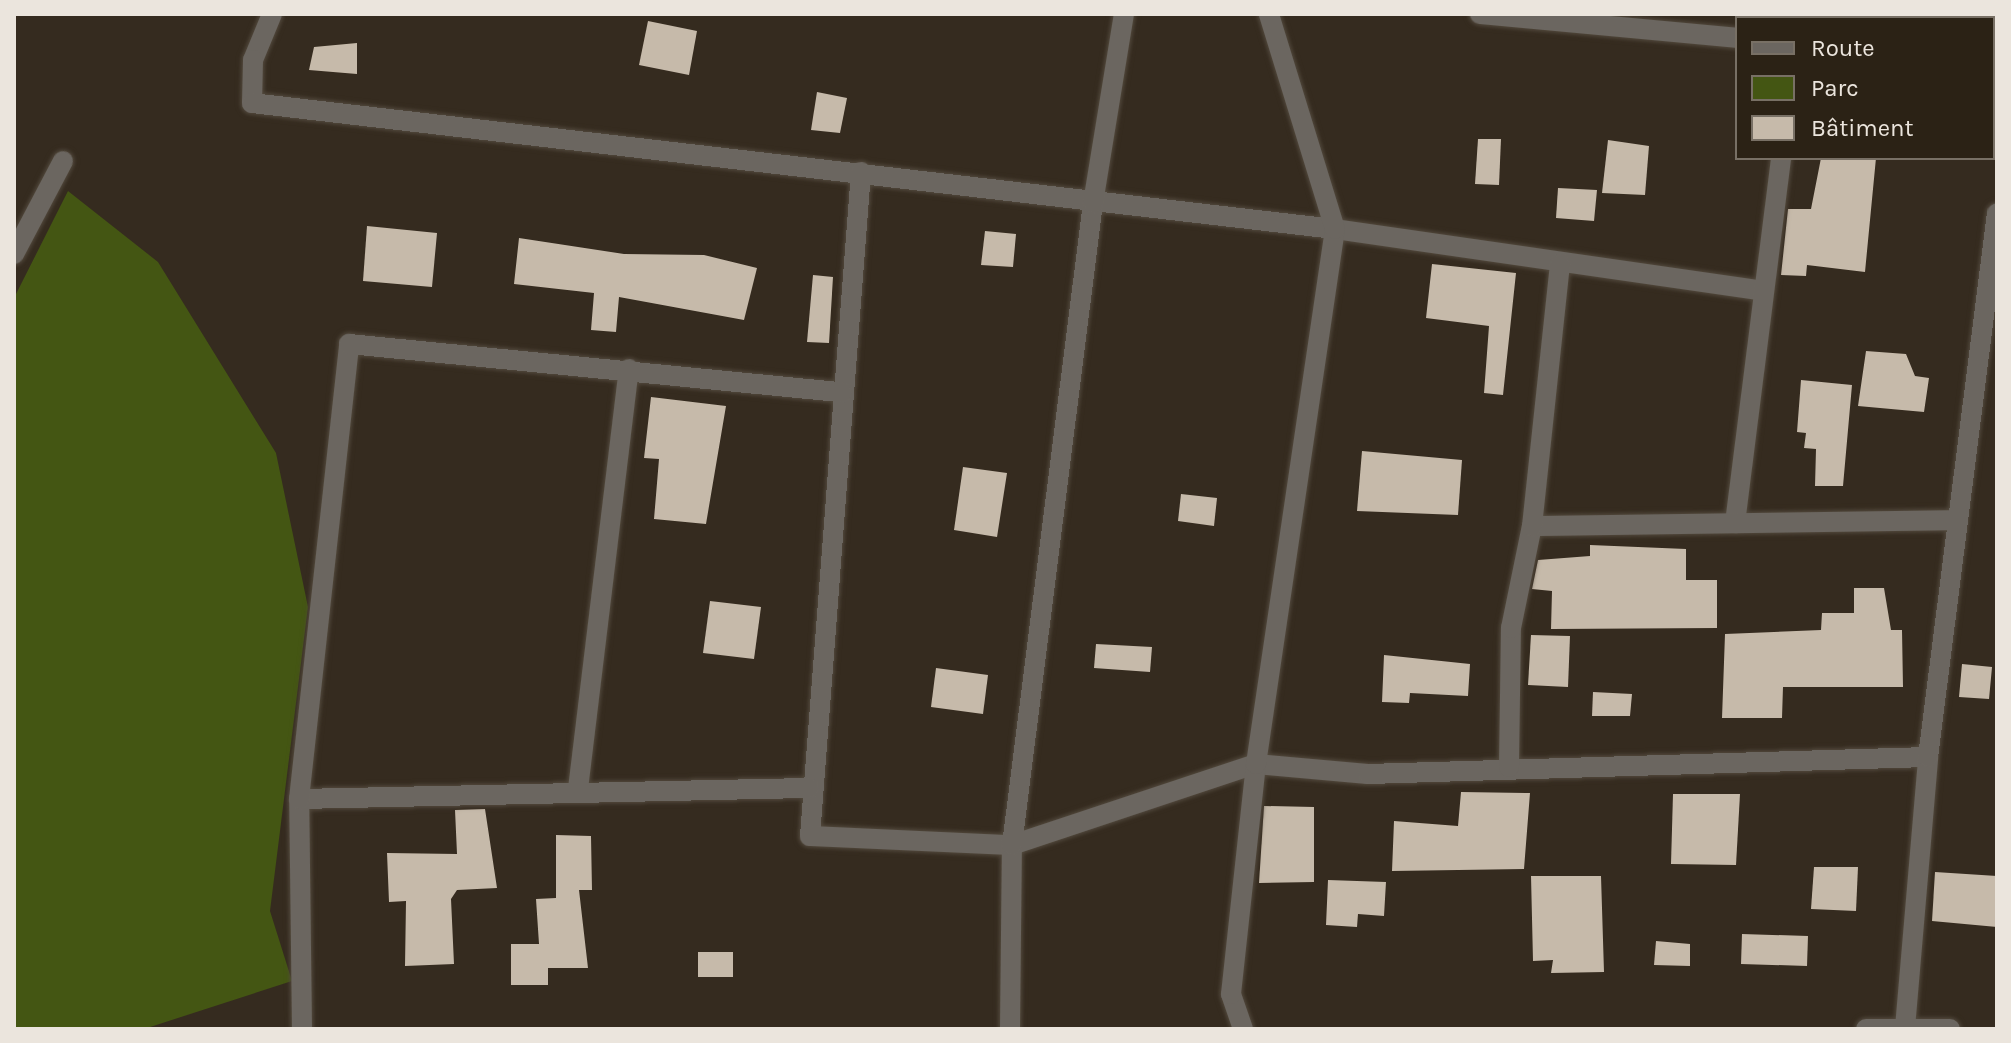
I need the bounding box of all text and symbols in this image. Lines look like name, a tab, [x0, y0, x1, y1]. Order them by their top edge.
legend	[1735, 16, 1995, 160]
text: Route	[1811, 34, 1875, 62]
text: Parc	[1811, 74, 1859, 102]
text: Bâtiment	[1811, 114, 1914, 142]

